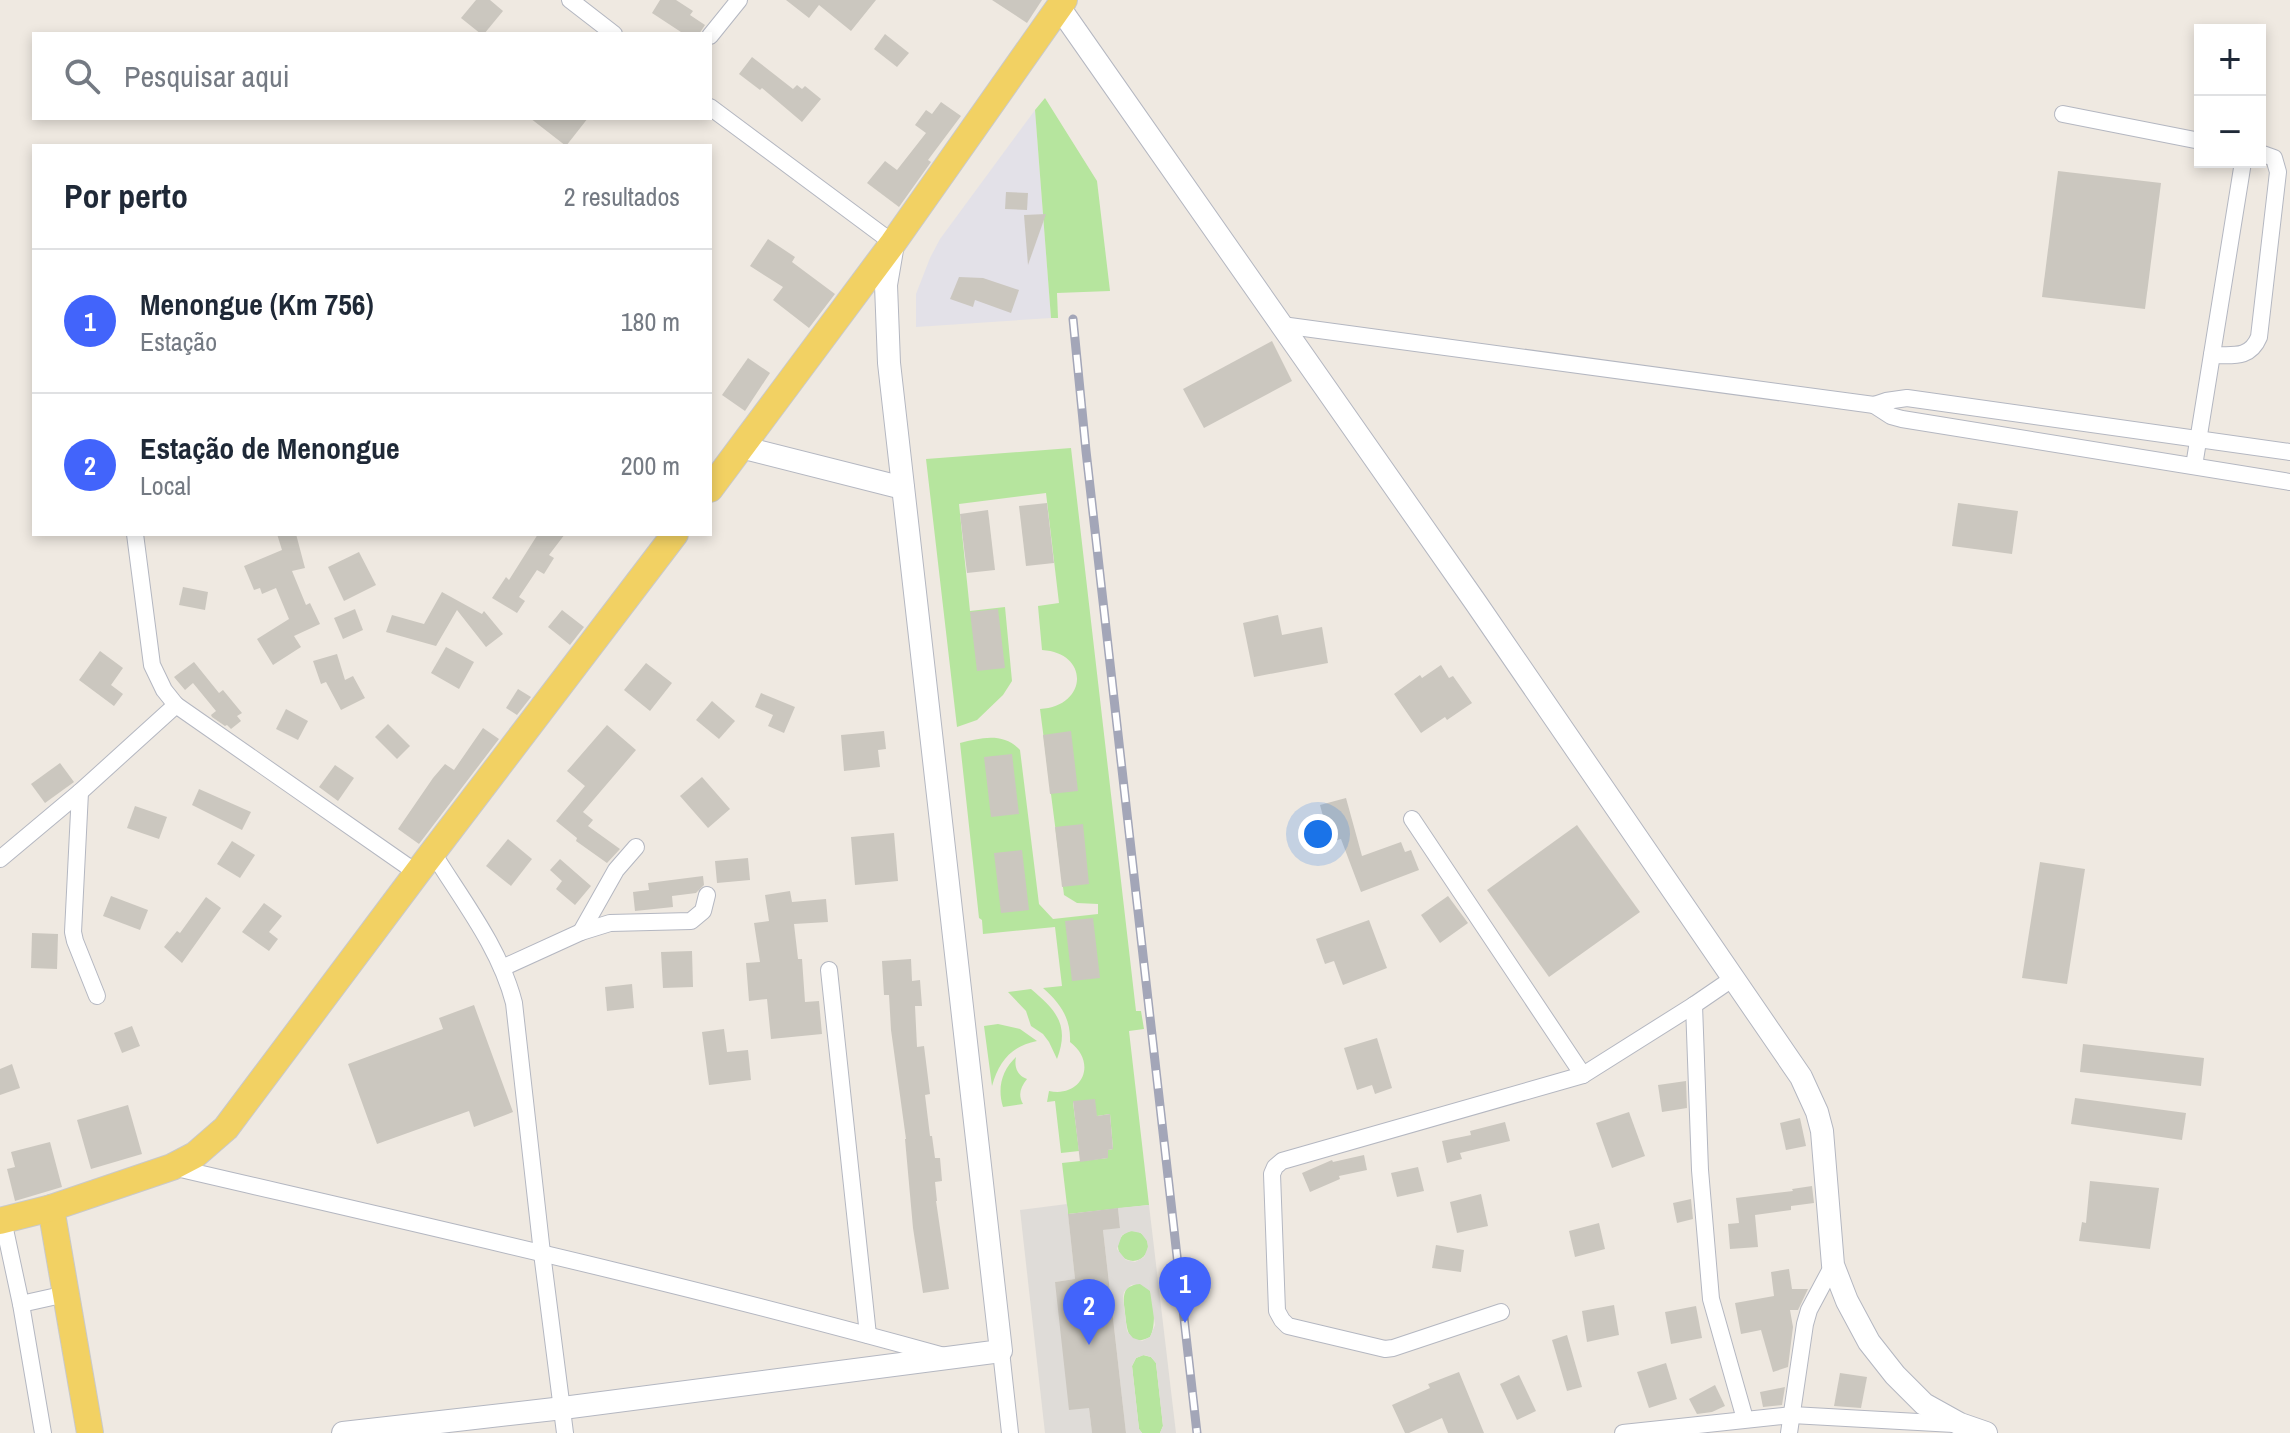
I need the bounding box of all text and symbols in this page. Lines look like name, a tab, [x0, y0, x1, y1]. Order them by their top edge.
map controls	[2194, 24, 2266, 168]
button: +	[2194, 24, 2266, 96]
search box	[32, 32, 712, 120]
icon: search	[60, 54, 104, 98]
text: Pesquisar aqui	[124, 56, 289, 96]
button: −	[2194, 96, 2266, 168]
text: Por perto	[64, 173, 188, 219]
text: 2 resultados	[564, 179, 680, 214]
text: Menongue (Km 756)	[140, 284, 374, 324]
text: 1	[84, 304, 96, 339]
text: 180 m	[621, 304, 680, 339]
text: Estação	[140, 324, 217, 359]
text: Estação de Menongue	[140, 428, 400, 468]
text: 2	[84, 448, 96, 483]
text: 200 m	[621, 448, 680, 483]
text: Local	[140, 468, 191, 503]
your location	[1298, 814, 1338, 854]
pin: 1	[1159, 1257, 1211, 1323]
pin: 2	[1063, 1279, 1115, 1345]

